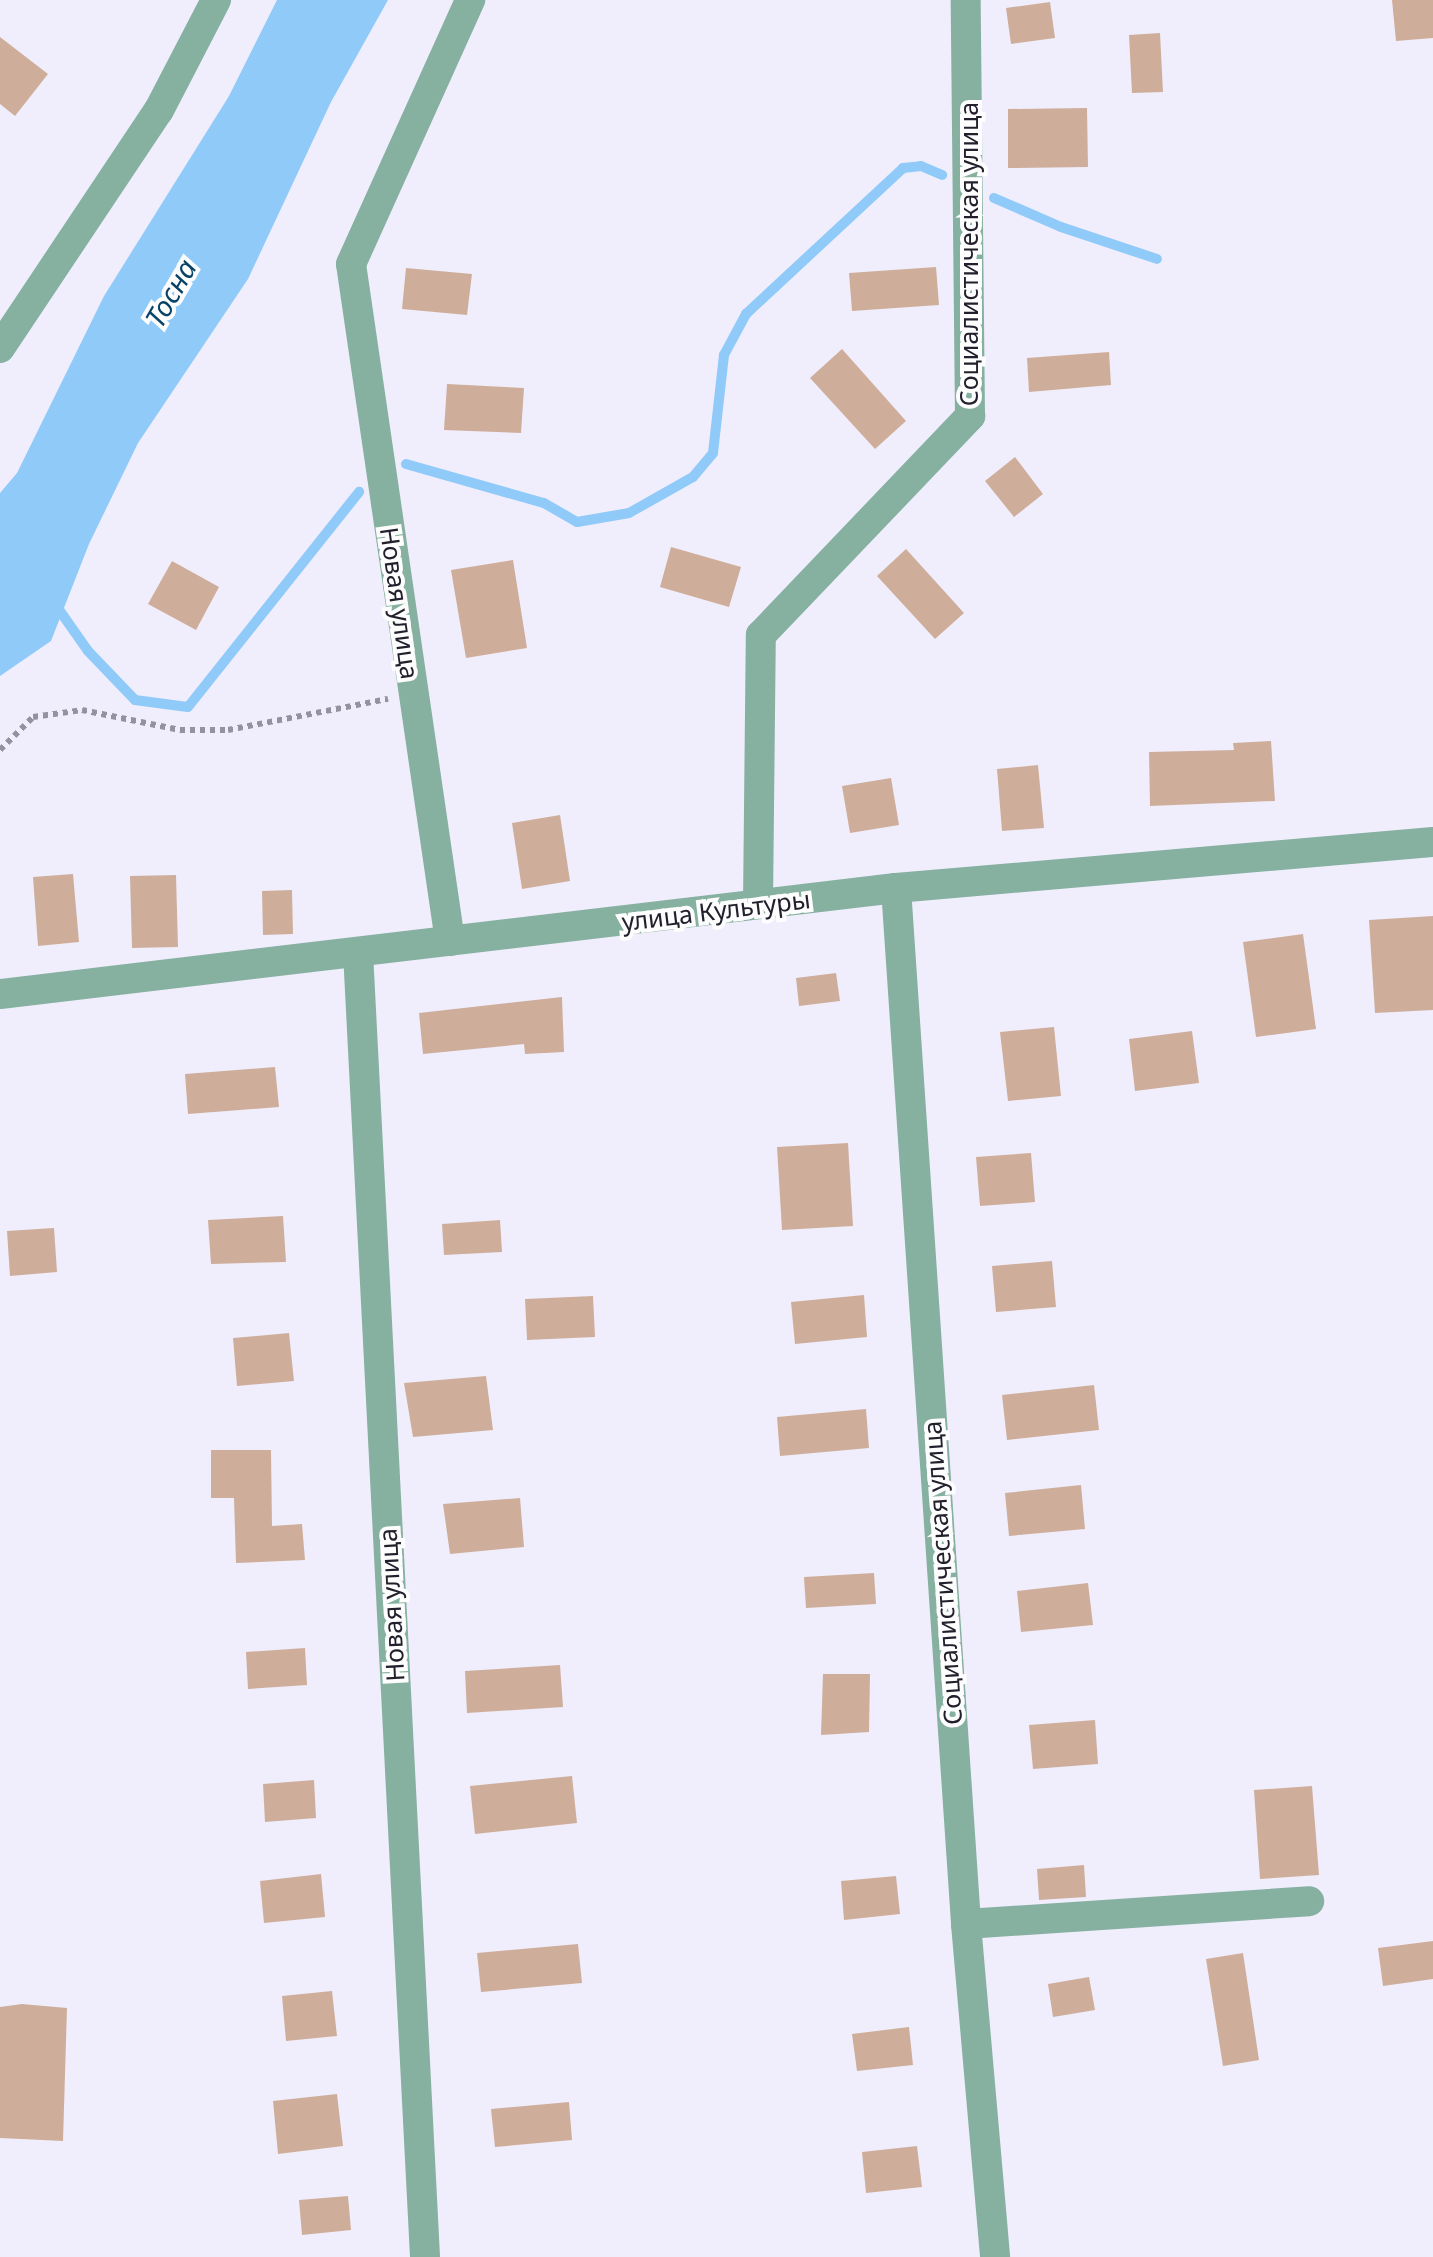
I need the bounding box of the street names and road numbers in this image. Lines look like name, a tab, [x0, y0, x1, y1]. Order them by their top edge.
street label: Социалистическая улица	[953, 102, 983, 406]
street label: Новая улица	[374, 525, 426, 681]
street label: улица Культуры	[620, 884, 812, 936]
street label: Социалистическая улица	[916, 1420, 968, 1726]
street label: Новая улица	[372, 1528, 410, 1682]

